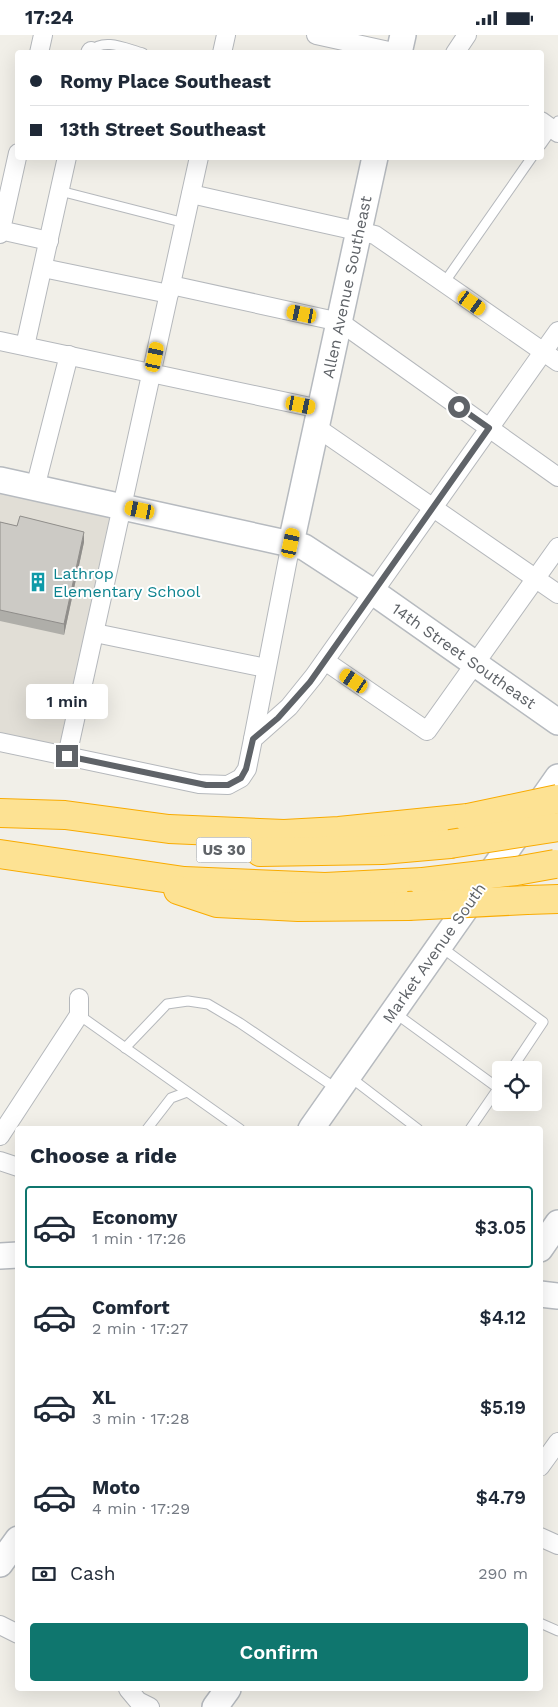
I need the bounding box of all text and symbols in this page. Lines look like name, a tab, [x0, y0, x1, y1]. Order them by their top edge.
text: 17:24	[25, 6, 74, 29]
text: Romy Place Southeast	[60, 70, 271, 93]
text: 13th Street Southeast	[60, 118, 266, 141]
street label: Allen Avenue Southeast	[318, 194, 376, 380]
car	[455, 288, 488, 318]
car	[285, 304, 318, 324]
car	[144, 341, 165, 373]
car	[284, 395, 317, 415]
route start	[448, 396, 470, 418]
car	[123, 500, 156, 520]
car	[280, 527, 301, 559]
place label: Lathrop Elementary School	[53, 564, 201, 601]
building icon: Lathrop Elementary School	[27, 571, 49, 593]
street label: 14th Street Southeast	[388, 599, 540, 713]
car	[337, 666, 370, 696]
callout: 1 min	[26, 683, 108, 719]
text: 1 min	[46, 692, 88, 711]
route end	[56, 745, 78, 767]
road number: US 30	[196, 837, 252, 863]
street label: Market Avenue South	[378, 879, 490, 1027]
map controls	[492, 1061, 542, 1111]
button: locate	[492, 1061, 542, 1111]
text: Choose a ride	[30, 1143, 177, 1168]
icon: car	[32, 1205, 77, 1250]
text: Economy	[92, 1206, 177, 1229]
text: $3.05	[475, 1216, 526, 1239]
text: 1 min · 17:26	[92, 1229, 186, 1248]
icon: car	[32, 1295, 77, 1340]
text: Comfort	[92, 1296, 170, 1319]
text: $4.12	[480, 1306, 526, 1329]
text: 2 min · 17:27	[92, 1319, 188, 1338]
icon: car	[32, 1385, 77, 1430]
text: XL	[92, 1386, 116, 1409]
text: $5.19	[480, 1396, 526, 1419]
text: 3 min · 17:28	[92, 1409, 190, 1428]
icon: car	[32, 1475, 77, 1520]
text: Moto	[92, 1476, 140, 1499]
text: $4.79	[476, 1486, 526, 1509]
text: 4 min · 17:29	[92, 1499, 190, 1518]
icon: cash	[30, 1560, 58, 1588]
text: Cash	[70, 1562, 116, 1585]
text: 290 m	[478, 1564, 528, 1583]
button: Confirm	[30, 1623, 528, 1681]

